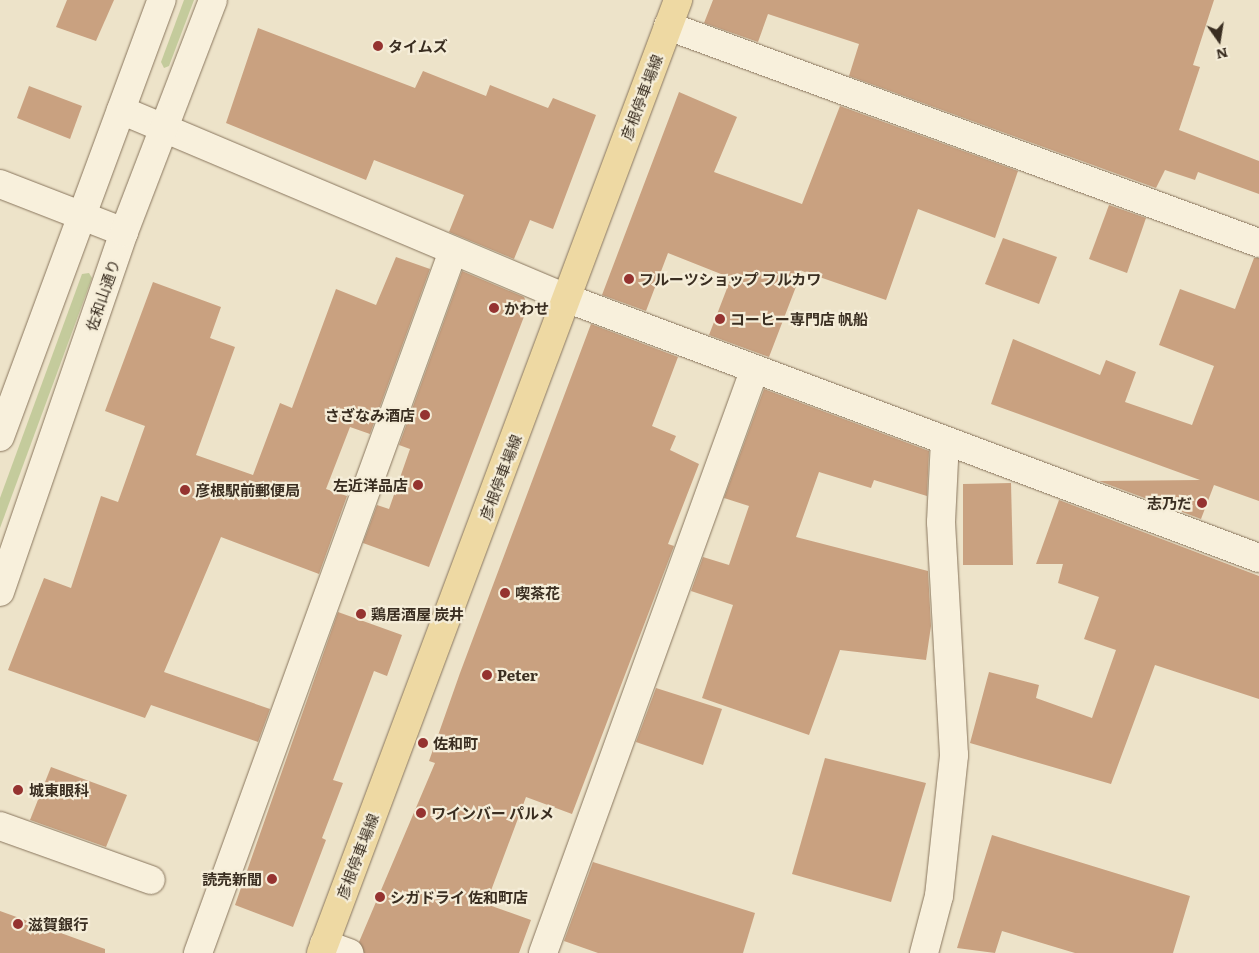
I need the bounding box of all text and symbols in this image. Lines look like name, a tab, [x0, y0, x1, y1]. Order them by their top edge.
north arrow	[1194, 15, 1244, 65]
place label: タイムズ	[388, 37, 448, 55]
marker: タイムズ	[372, 40, 384, 52]
text: N	[1214, 44, 1230, 66]
street label: 彦根停車場線	[616, 52, 666, 142]
street label: 佐和山通り	[81, 257, 123, 333]
place label: フルーツショップ フルカワ	[639, 270, 822, 288]
marker: フルーツショップ フルカワ	[623, 273, 635, 285]
place label: かわせ	[504, 299, 549, 317]
marker: かわせ	[488, 302, 500, 314]
place label: コーヒー専門店 帆船	[730, 310, 868, 328]
marker: コーヒー専門店 帆船	[714, 313, 726, 325]
place label: さざなみ酒店	[325, 406, 415, 424]
marker: さざなみ酒店	[419, 409, 431, 421]
street label: 彦根停車場線	[475, 432, 525, 522]
place label: 左近洋品店	[333, 476, 408, 494]
marker: 左近洋品店	[412, 479, 424, 491]
place label: 彦根駅前郵便局	[195, 481, 300, 499]
marker: 彦根駅前郵便局	[179, 484, 191, 496]
place label: 志乃だ	[1147, 494, 1192, 512]
marker: 志乃だ	[1196, 497, 1208, 509]
place label: 喫茶花	[515, 584, 560, 602]
marker: 喫茶花	[499, 587, 511, 599]
place label: 鶏居酒屋 炭井	[371, 605, 464, 623]
marker: 鶏居酒屋 炭井	[355, 608, 367, 620]
place label: Peter	[497, 666, 538, 684]
marker: Peter	[481, 669, 493, 681]
place label: 佐和町	[433, 734, 478, 752]
marker: 佐和町	[417, 737, 429, 749]
place label: 城東眼科	[29, 781, 89, 799]
marker: 城東眼科	[11, 783, 25, 797]
place label: ワインバー パルメ	[431, 804, 554, 822]
marker: ワインバー パルメ	[415, 807, 427, 819]
street label: 彦根停車場線	[332, 811, 382, 901]
place label: 読売新聞	[202, 870, 262, 888]
marker: 読売新聞	[266, 873, 278, 885]
place label: シガドライ 佐和町店	[390, 888, 528, 906]
marker: シガドライ 佐和町店	[374, 891, 386, 903]
place label: 滋賀銀行	[28, 915, 88, 933]
marker: 滋賀銀行	[12, 918, 24, 930]

